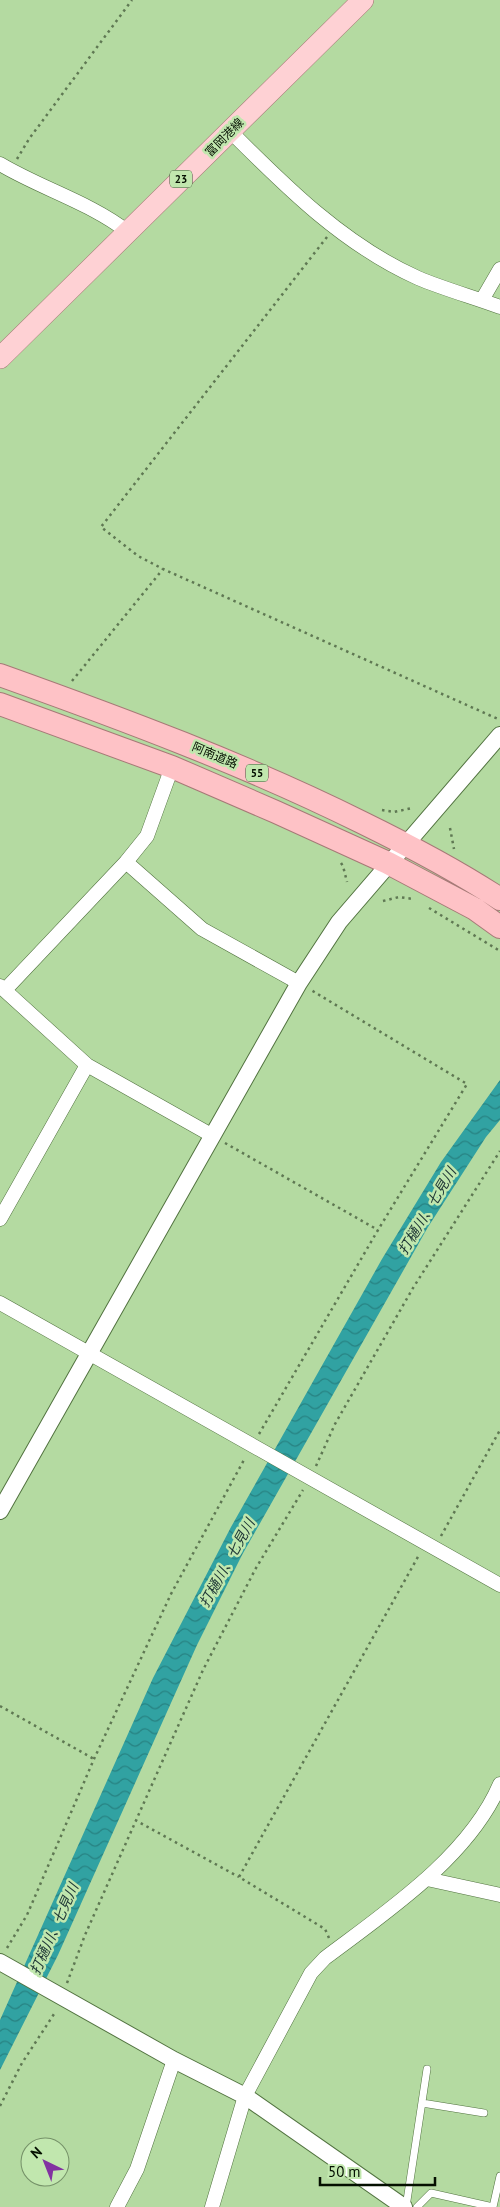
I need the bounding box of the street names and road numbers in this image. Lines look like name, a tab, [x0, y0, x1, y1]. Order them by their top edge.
street label: 富岡港線	[202, 115, 246, 159]
road number: 23	[170, 170, 192, 188]
street label: 阿南道路	[190, 739, 240, 771]
road number: 55	[246, 764, 268, 781]

